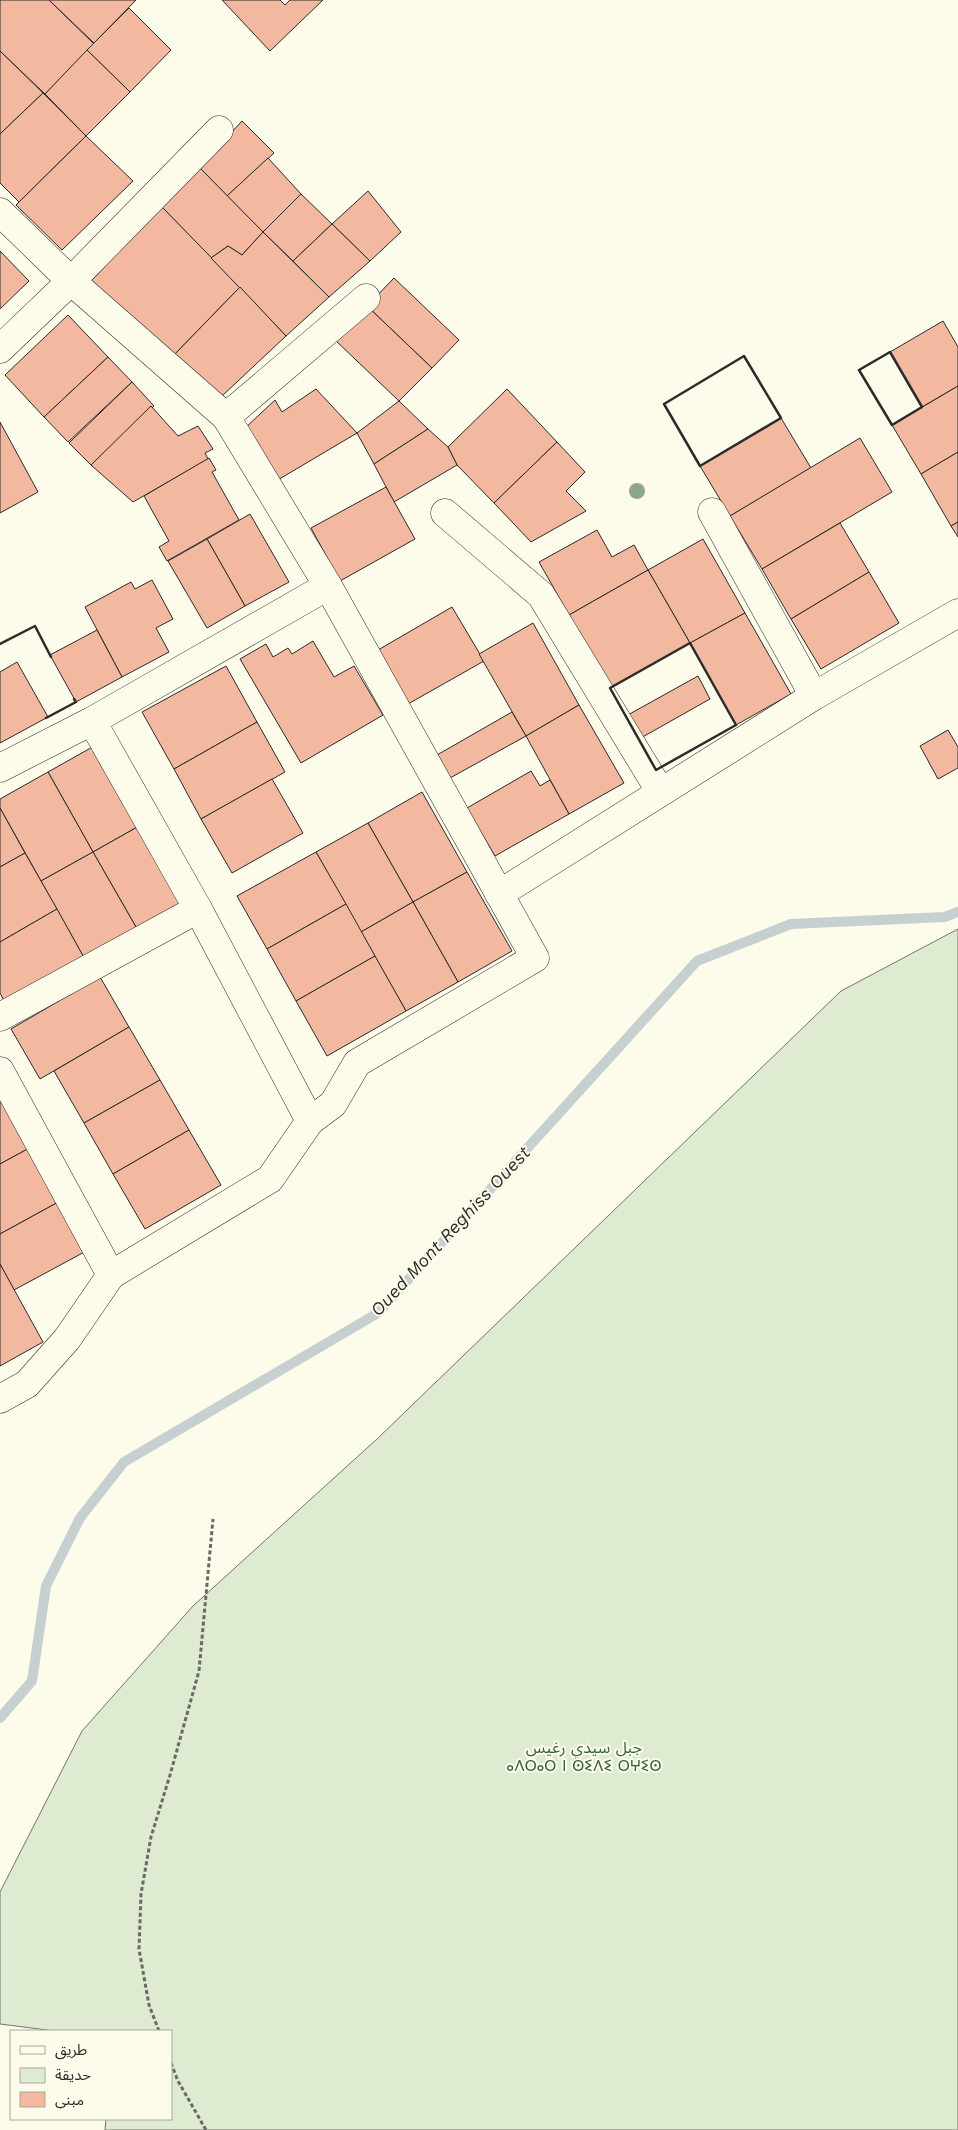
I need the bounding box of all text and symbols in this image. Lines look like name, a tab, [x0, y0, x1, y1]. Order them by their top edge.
water label: Oued Mont Reghiss Ouest	[366, 1141, 535, 1320]
park label: جبل سيدي رغيس ⴰⴷⵔⴰⵔ ⵏ ⵙⵉⴷⵉ ⵔⵖⵉⵙ	[506, 1738, 662, 1775]
legend	[10, 2030, 172, 2120]
text: طريق	[55, 2041, 87, 2060]
text: حديقة	[55, 2066, 91, 2084]
text: مبنى	[55, 2091, 84, 2109]

